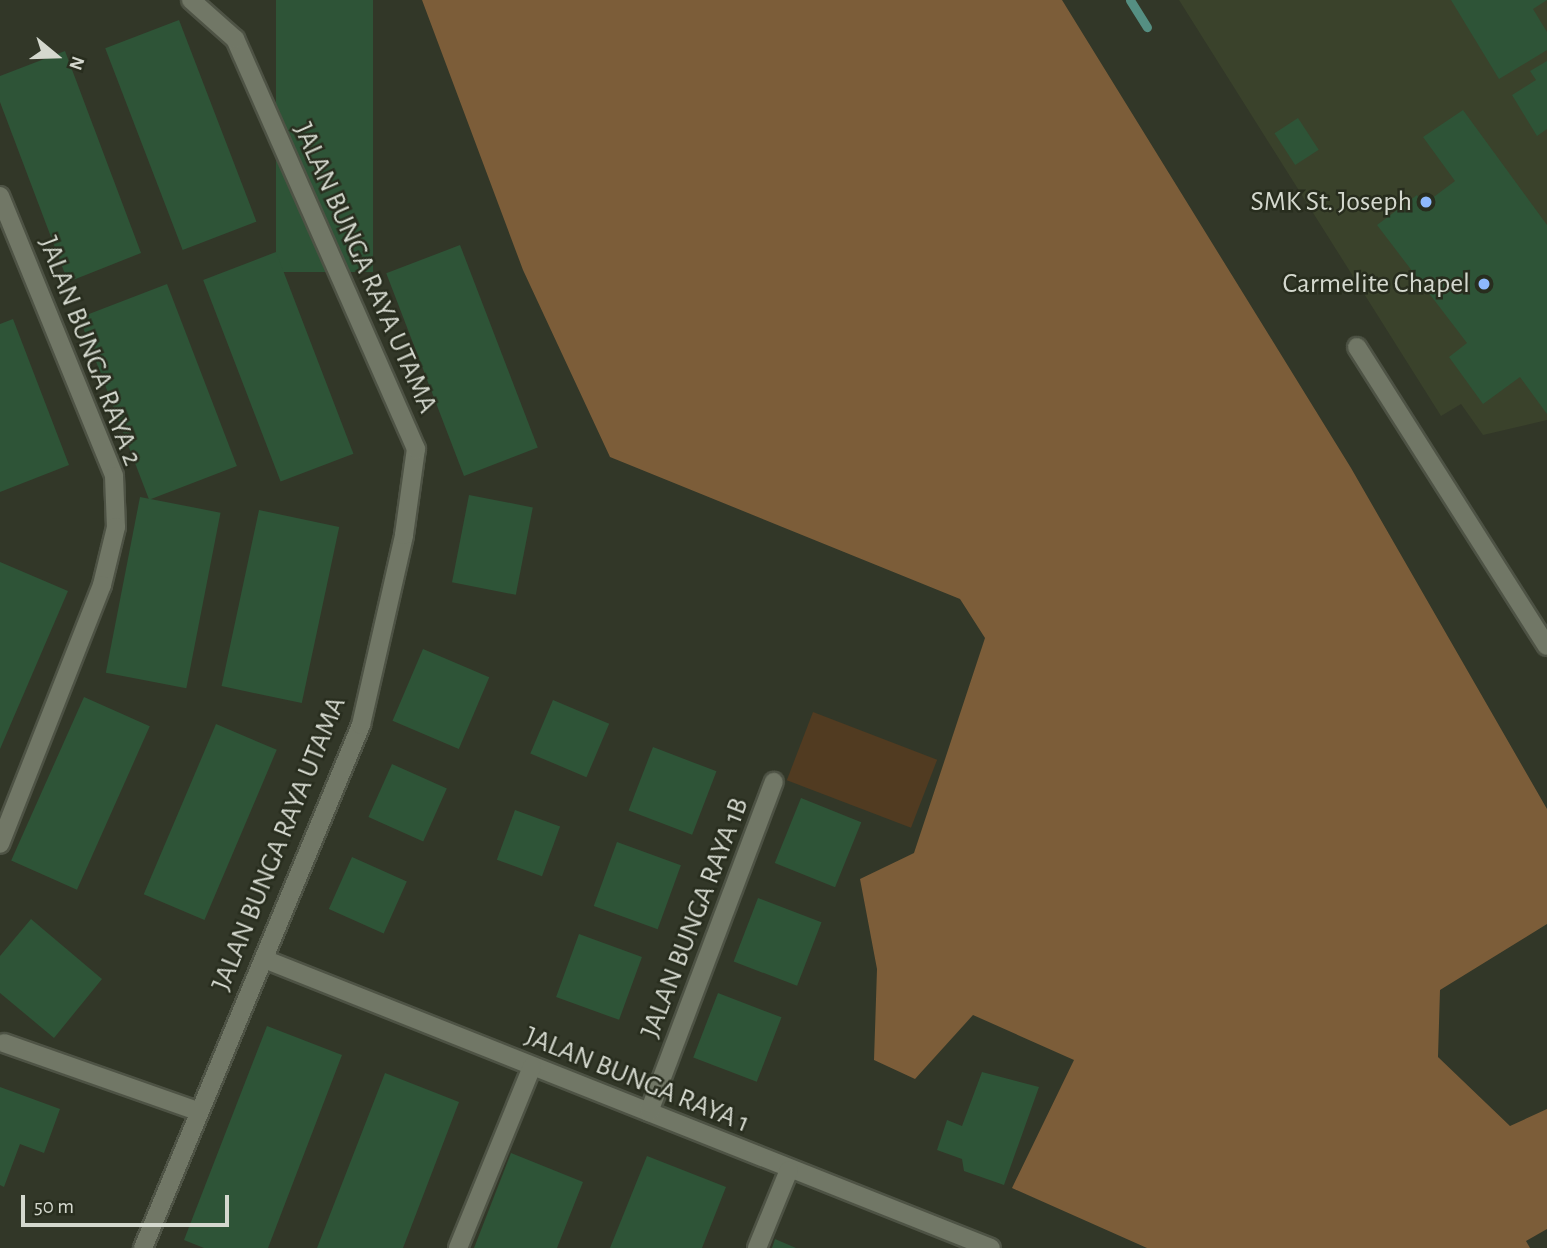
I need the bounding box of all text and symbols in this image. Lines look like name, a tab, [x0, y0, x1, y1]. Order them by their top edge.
north arrow	[21, 21, 91, 91]
text: N	[65, 54, 87, 72]
street label: JALAN BUNGA RAYA UTAMA	[286, 118, 444, 418]
place label: SMK St. Joseph	[1250, 185, 1412, 219]
marker: SMK St. Joseph	[1418, 194, 1434, 210]
street label: JALAN BUNGA RAYA 2	[31, 232, 149, 470]
place label: Carmelite Chapel	[1283, 267, 1470, 301]
marker: Carmelite Chapel	[1476, 276, 1492, 292]
street label: JALAN BUNGA RAYA UTAMA	[205, 692, 353, 996]
street label: JALAN BUNGA RAYA 1B	[634, 793, 756, 1043]
street label: JALAN BUNGA RAYA 1	[520, 1020, 754, 1140]
scale bar	[24, 1182, 233, 1226]
text: 50 m	[34, 1196, 74, 1217]

